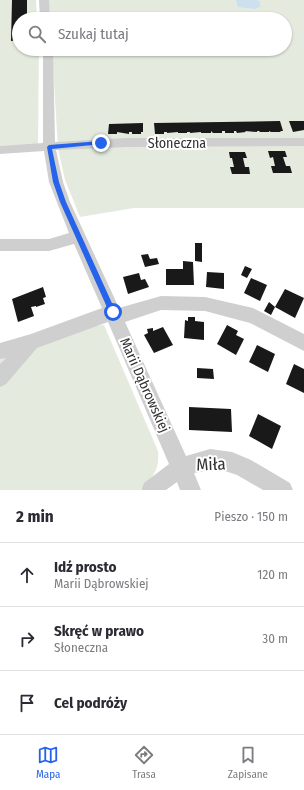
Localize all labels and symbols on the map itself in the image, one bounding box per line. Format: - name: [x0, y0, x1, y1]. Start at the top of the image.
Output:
- route end: [92, 134, 110, 152]
- street label: Słoneczna: [148, 135, 206, 152]
- route start: [104, 303, 122, 321]
- street label: Marii Dąbrowskiej: [116, 335, 173, 435]
- street label: Miła: [196, 453, 226, 476]

